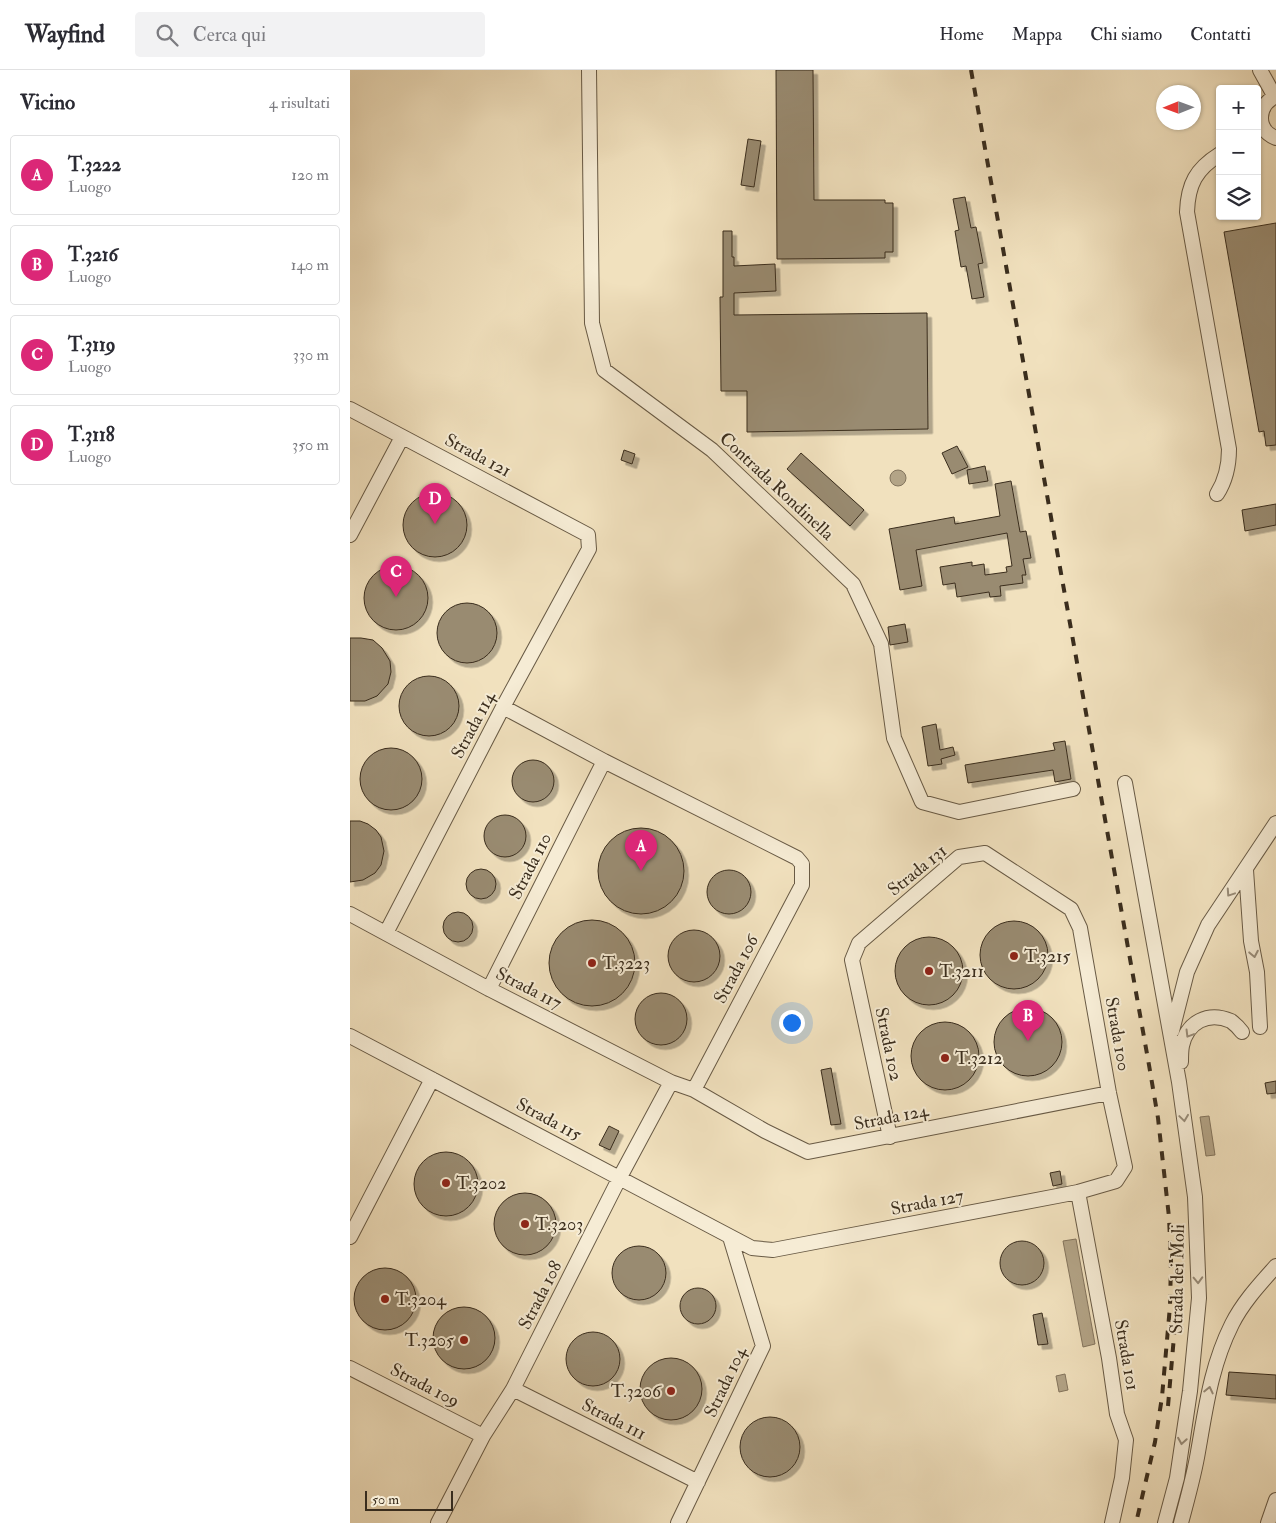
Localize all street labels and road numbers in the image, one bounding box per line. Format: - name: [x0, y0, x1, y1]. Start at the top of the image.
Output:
- street label: Contrada Rondinella: [714, 427, 839, 546]
- street label: Strada 121: [441, 428, 515, 482]
- street label: Strada 114: [446, 687, 501, 763]
- street label: Strada 110: [504, 829, 557, 904]
- street label: Strada 131: [883, 839, 952, 901]
- street label: Strada 106: [709, 930, 765, 1008]
- street label: Strada 117: [492, 962, 566, 1015]
- street label: Strada 100: [1100, 995, 1135, 1073]
- street label: Strada 102: [869, 1005, 908, 1083]
- street label: Strada 115: [512, 1093, 585, 1146]
- street label: Strada 124: [852, 1099, 931, 1136]
- street label: Strada 127: [889, 1184, 965, 1221]
- street label: Strada dei Moli: [1165, 1224, 1190, 1334]
- street label: Strada 108: [513, 1257, 567, 1333]
- street label: Strada 101: [1109, 1318, 1144, 1392]
- street label: Strada 104: [699, 1342, 752, 1421]
- street label: Strada 109: [386, 1358, 463, 1413]
- street label: Strada 111: [578, 1393, 650, 1445]

